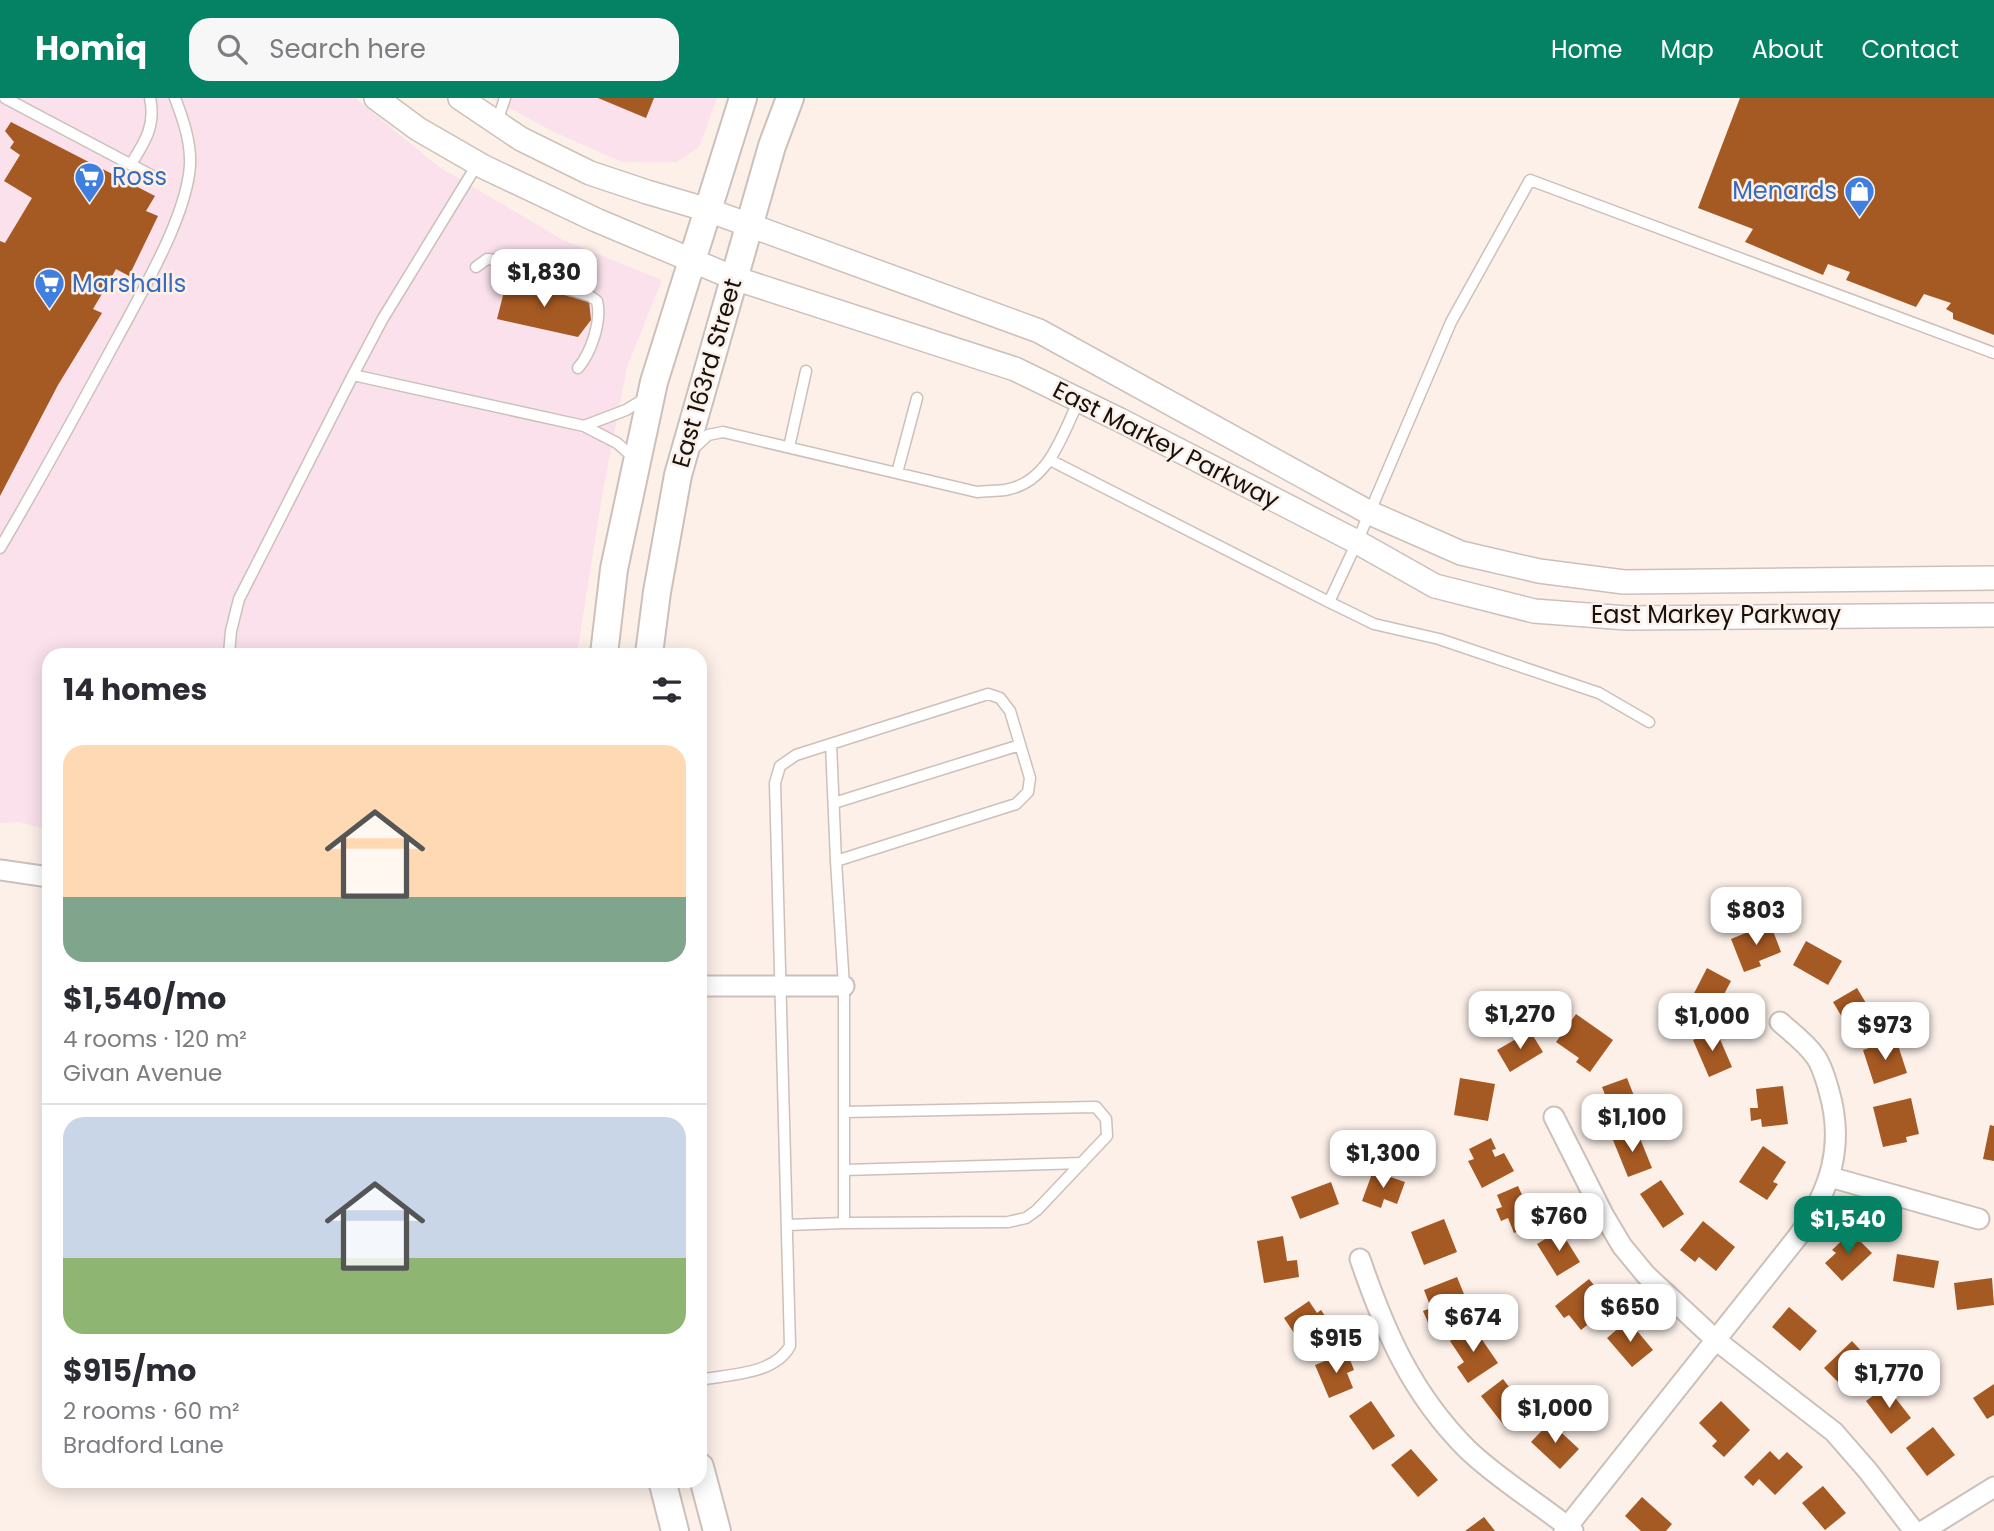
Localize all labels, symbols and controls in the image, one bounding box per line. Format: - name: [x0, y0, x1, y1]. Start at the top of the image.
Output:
- search box: [189, 18, 679, 81]
- text: Homiq: [35, 25, 147, 72]
- icon: search: [213, 30, 251, 68]
- text: Search here: [269, 31, 426, 67]
- text: Home: [1551, 33, 1623, 66]
- text: Map: [1661, 33, 1714, 66]
- text: About: [1752, 33, 1823, 66]
- text: Contact: [1861, 33, 1959, 66]
- supermarket icon: Ross: [72, 160, 106, 204]
- place label: Ross: [112, 160, 167, 193]
- place label: Menards: [1732, 174, 1837, 207]
- shop icon: Menards: [1843, 174, 1877, 218]
- pin: $1,830: [487, 250, 601, 309]
- text: $1,830: [507, 256, 581, 288]
- supermarket icon: Marshalls: [32, 267, 66, 311]
- place label: Marshalls: [72, 267, 186, 300]
- street label: East 163rd Street: [664, 275, 749, 471]
- street label: East Markey Parkway: [1047, 373, 1286, 516]
- street label: East Markey Parkway: [1591, 598, 1842, 631]
- text: 14 homes: [63, 668, 207, 711]
- icon: filters: [648, 671, 686, 709]
- icon: home: [312, 791, 438, 917]
- pin: $803: [1715, 888, 1797, 947]
- text: $803: [1727, 894, 1785, 926]
- text: $1,540/mo: [63, 977, 226, 1020]
- pin: $1,270: [1463, 992, 1577, 1051]
- pin: $1,000: [1655, 993, 1769, 1053]
- text: $1,270: [1485, 998, 1555, 1030]
- text: $1,000: [1674, 1000, 1750, 1032]
- pin: $973: [1844, 1002, 1926, 1062]
- text: $973: [1857, 1009, 1913, 1041]
- text: 4 rooms · 120 m²: [63, 1023, 247, 1055]
- text: Givan Avenue: [63, 1057, 222, 1089]
- pin: $1,100: [1575, 1094, 1689, 1154]
- text: $1,100: [1597, 1101, 1667, 1133]
- pin: $1,300: [1326, 1130, 1440, 1190]
- text: $1,300: [1346, 1137, 1420, 1169]
- icon: home: [312, 1163, 438, 1289]
- pin: $760: [1518, 1194, 1600, 1253]
- pin: $1,540: [1791, 1196, 1905, 1256]
- text: $760: [1530, 1200, 1588, 1232]
- text: $1,540: [1810, 1203, 1886, 1235]
- pin: $650: [1589, 1284, 1671, 1344]
- text: $650: [1600, 1291, 1660, 1323]
- pin: $674: [1432, 1294, 1514, 1354]
- text: $674: [1444, 1301, 1502, 1333]
- pin: $915: [1295, 1316, 1377, 1375]
- text: $915: [1310, 1322, 1362, 1354]
- text: $915/mo: [63, 1349, 196, 1392]
- pin: $1,770: [1832, 1350, 1946, 1410]
- text: $1,770: [1854, 1357, 1924, 1389]
- pin: $1,000: [1498, 1386, 1612, 1445]
- text: $1,000: [1517, 1392, 1593, 1424]
- text: 2 rooms · 60 m²: [63, 1395, 240, 1427]
- text: Bradford Lane: [63, 1429, 224, 1461]

